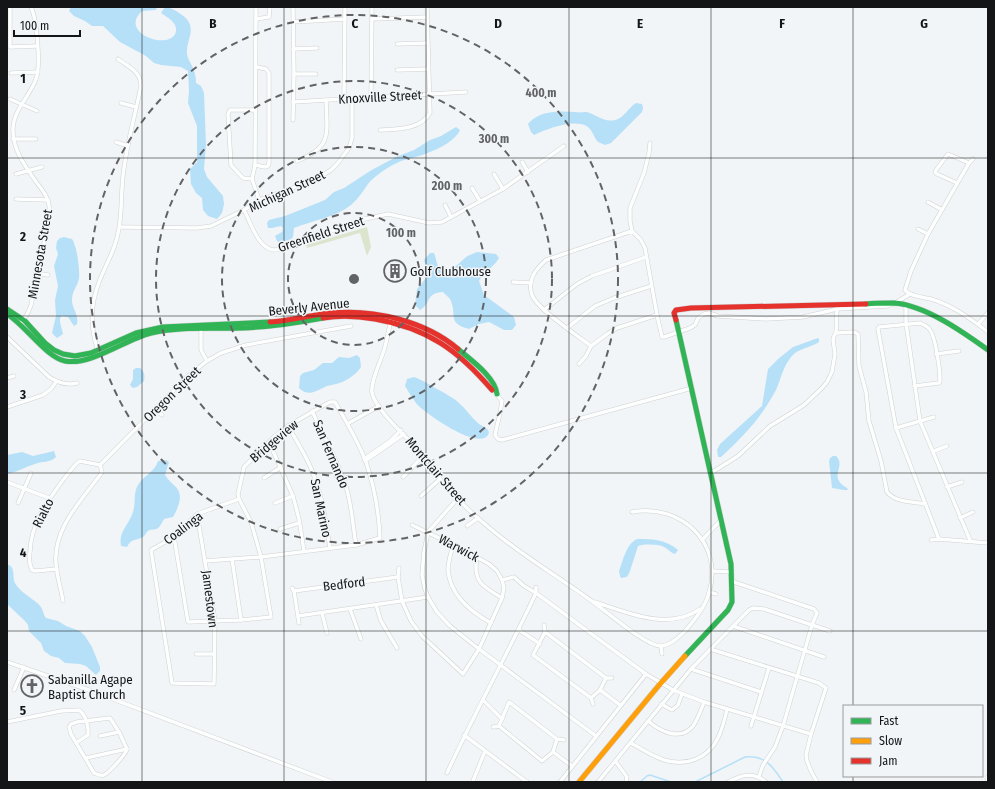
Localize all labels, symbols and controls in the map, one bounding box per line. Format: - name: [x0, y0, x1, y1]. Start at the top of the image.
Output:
- scale bar: [14, 12, 80, 38]
- text: B: [209, 16, 217, 31]
- text: C: [352, 16, 359, 31]
- text: D: [494, 16, 502, 31]
- text: E: [637, 16, 643, 31]
- text: F: [779, 16, 785, 31]
- text: G: [920, 16, 928, 31]
- text: 100 m: [20, 19, 49, 33]
- text: 1: [20, 71, 26, 86]
- text: 400 m: [526, 86, 556, 100]
- street label: Knoxville Street: [338, 87, 423, 107]
- text: 300 m: [478, 132, 509, 146]
- street label: Michigan Street: [247, 166, 328, 215]
- text: 200 m: [431, 179, 462, 193]
- street label: Minnesota Street: [25, 207, 55, 300]
- street label: Greenfield Street: [276, 213, 367, 255]
- text: 100 m: [386, 226, 416, 240]
- text: 2: [19, 229, 26, 244]
- building icon: Golf Clubhouse: [382, 258, 408, 284]
- place label: Golf Clubhouse: [410, 264, 491, 279]
- centre of rings: [347, 272, 361, 286]
- street label: Beverly Avenue: [268, 295, 350, 319]
- street label: Oregon Street: [140, 363, 204, 425]
- text: 3: [19, 387, 26, 402]
- street label: Bridgeview: [247, 416, 301, 465]
- street label: San Fernando: [310, 418, 352, 491]
- street label: Montclair Street: [402, 434, 470, 509]
- street label: San Marino: [307, 477, 335, 539]
- street label: Rialto: [29, 496, 57, 530]
- street label: Coalinga: [160, 508, 206, 548]
- street label: Warwick: [436, 531, 483, 565]
- text: 4: [20, 545, 27, 560]
- street label: Jamestown: [199, 569, 221, 629]
- street label: Bedford: [322, 574, 366, 594]
- place label: Sabanilla Agape Baptist Church: [48, 672, 133, 702]
- church icon: Sabanilla Agape Baptist Church: [19, 673, 45, 699]
- text: 5: [20, 703, 26, 718]
- legend: [843, 705, 983, 777]
- text: Fast: [879, 714, 898, 728]
- text: Slow: [879, 734, 902, 748]
- text: Jam: [879, 754, 897, 768]

